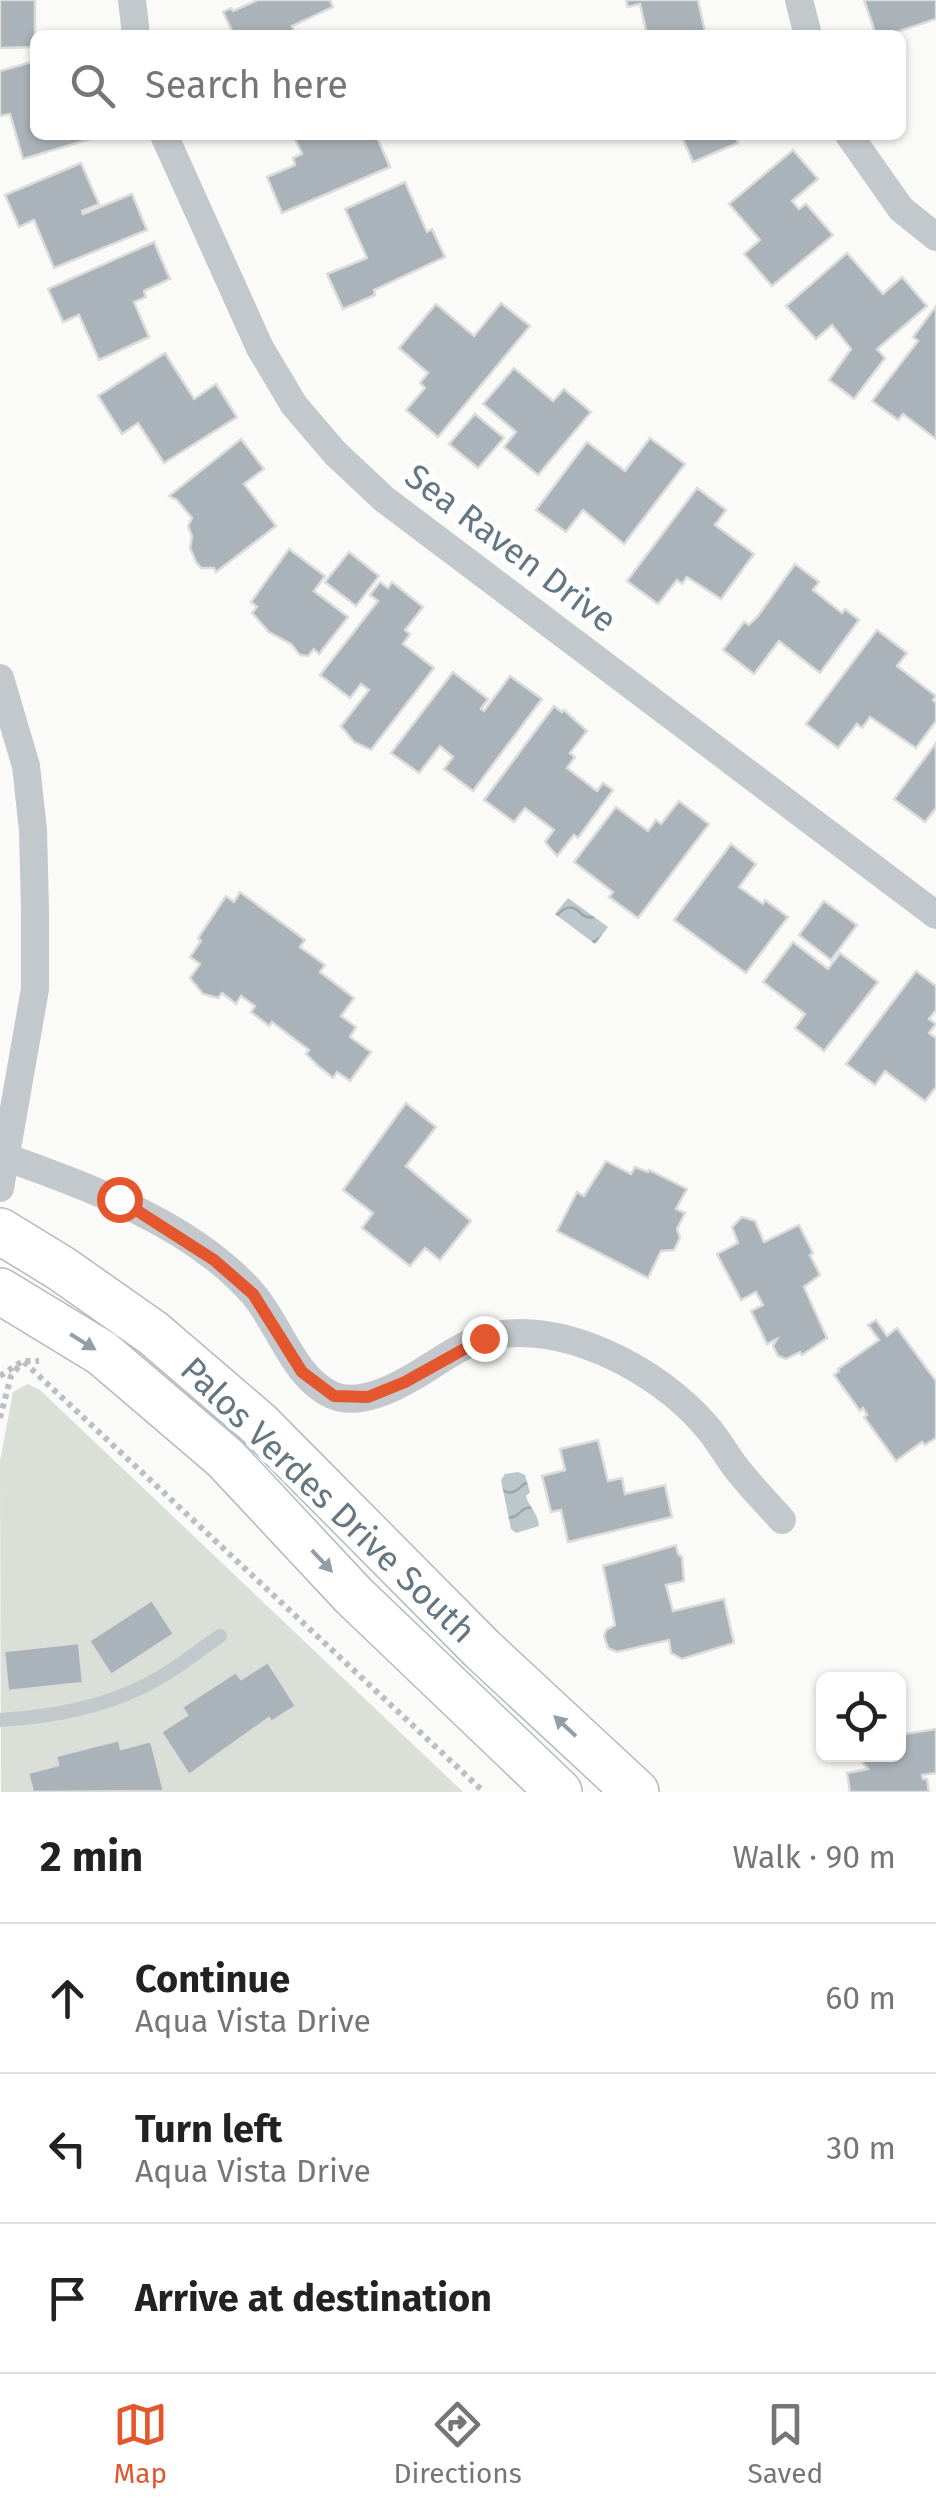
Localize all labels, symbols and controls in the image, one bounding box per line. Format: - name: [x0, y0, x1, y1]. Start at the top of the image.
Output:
- search box: [30, 30, 906, 140]
- icon: search: [65, 58, 120, 113]
- text: Search here: [145, 62, 348, 108]
- street label: Sea Raven Drive: [397, 455, 625, 641]
- route start: [97, 1177, 143, 1223]
- route end: [462, 1316, 508, 1362]
- one-way arrow: [69, 1333, 97, 1350]
- street label: Palos Verdes Drive South: [172, 1348, 484, 1652]
- one-way arrow: [310, 1549, 333, 1573]
- map controls: [816, 1672, 906, 1762]
- button: locate: [816, 1672, 906, 1762]
- one-way arrow: [553, 1715, 577, 1738]
- text: 2 min: [40, 1832, 143, 1882]
- text: Walk · 90 m: [732, 1838, 896, 1876]
- text: Continue: [135, 1956, 290, 2002]
- icon: ahead: [40, 1971, 95, 2026]
- text: 60 m: [825, 1979, 896, 2017]
- text: Aqua Vista Drive: [135, 2002, 371, 2040]
- text: Turn left: [135, 2106, 282, 2152]
- icon: left: [40, 2121, 95, 2176]
- text: 30 m: [826, 2129, 896, 2167]
- text: Aqua Vista Drive: [135, 2152, 371, 2190]
- icon: arrive: [40, 2271, 95, 2326]
- text: Arrive at destination: [135, 2275, 492, 2321]
- tab: Map: [113, 2397, 168, 2490]
- tab: Directions: [393, 2397, 522, 2490]
- tab: Saved: [747, 2397, 823, 2490]

